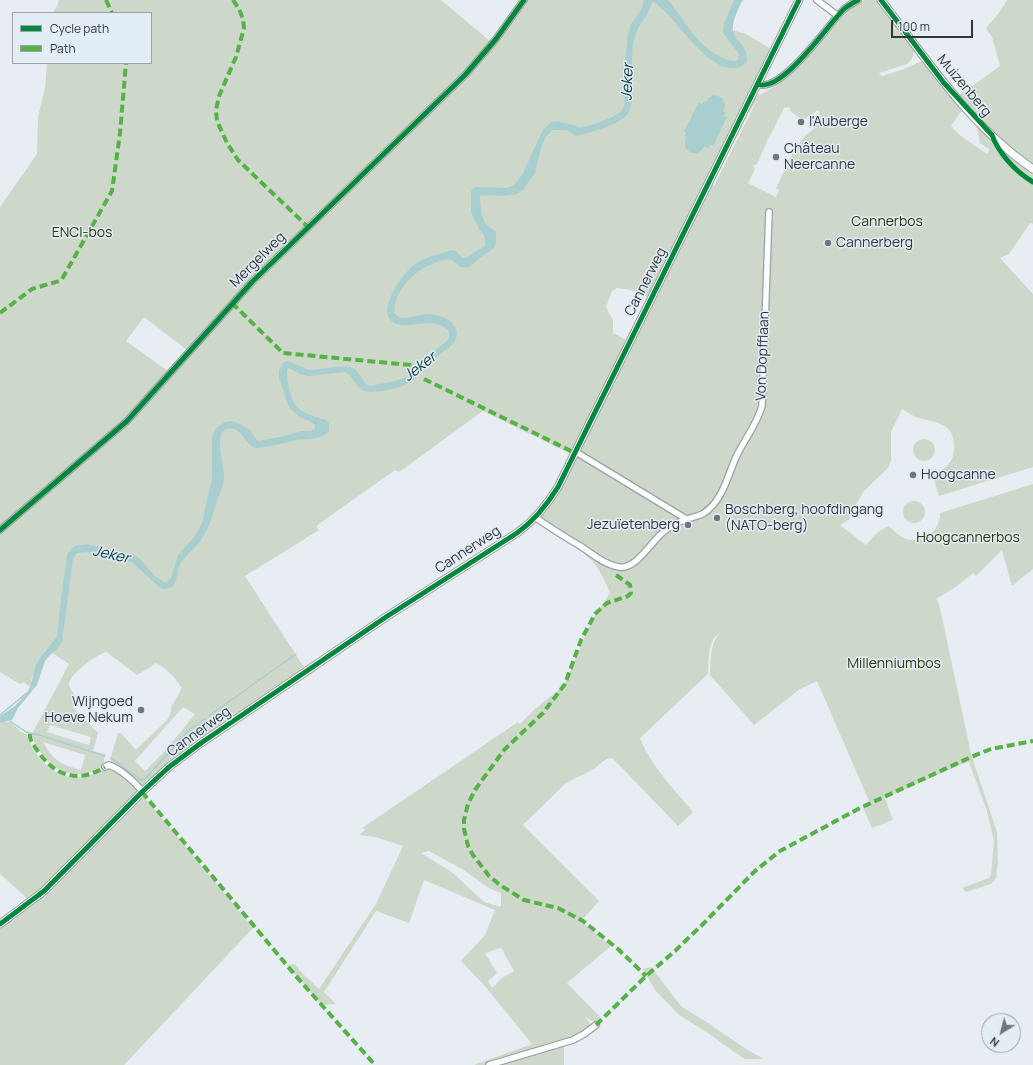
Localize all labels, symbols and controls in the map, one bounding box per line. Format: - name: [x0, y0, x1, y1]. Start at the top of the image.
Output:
- legend: [12, 12, 152, 64]
- scale bar: [893, 12, 975, 38]
- text: 100 m: [898, 18, 930, 35]
- text: Cycle path: [50, 20, 109, 37]
- text: Path: [50, 40, 76, 57]
- street label: Muizenberg: [933, 51, 995, 121]
- water label: Jeker: [618, 63, 638, 101]
- place label: l'Auberge: [809, 114, 868, 130]
- marker: l'Auberge: [796, 117, 806, 127]
- place label: Château Neercanne: [784, 141, 855, 174]
- marker: Château Neercanne: [771, 152, 781, 162]
- park label: Cannerbos: [851, 214, 923, 230]
- park label: ENCI-bos: [52, 225, 112, 241]
- street label: Mergelweg: [227, 229, 289, 291]
- place label: Cannerberg: [836, 235, 913, 251]
- marker: Cannerberg: [823, 238, 833, 248]
- street label: Cannerweg: [622, 245, 670, 319]
- street label: Von Dopfflaan: [753, 311, 773, 401]
- water label: Jeker: [400, 348, 440, 386]
- place label: Hoogcanne: [921, 467, 996, 483]
- marker: Hoogcanne: [908, 470, 918, 480]
- place label: Boschberg, hoofdingang (NATO-berg): [725, 502, 883, 534]
- marker: Boschberg, hoofdingang (NATO-berg): [712, 513, 722, 523]
- place label: Jezuïetenberg: [587, 517, 680, 533]
- marker: Jezuïetenberg: [683, 520, 693, 530]
- street label: Cannerweg: [432, 523, 504, 577]
- park label: Hoogcannerbos: [916, 530, 1020, 546]
- water label: Jeker: [91, 542, 131, 568]
- park label: Millenniumbos: [847, 656, 941, 672]
- place label: Wijngoed Hoeve Nekum: [45, 694, 133, 726]
- street label: Cannerweg: [164, 703, 234, 761]
- marker: Wijngoed Hoeve Nekum: [136, 705, 146, 715]
- north arrow: [981, 1013, 1021, 1053]
- text: N: [987, 1034, 1002, 1051]

